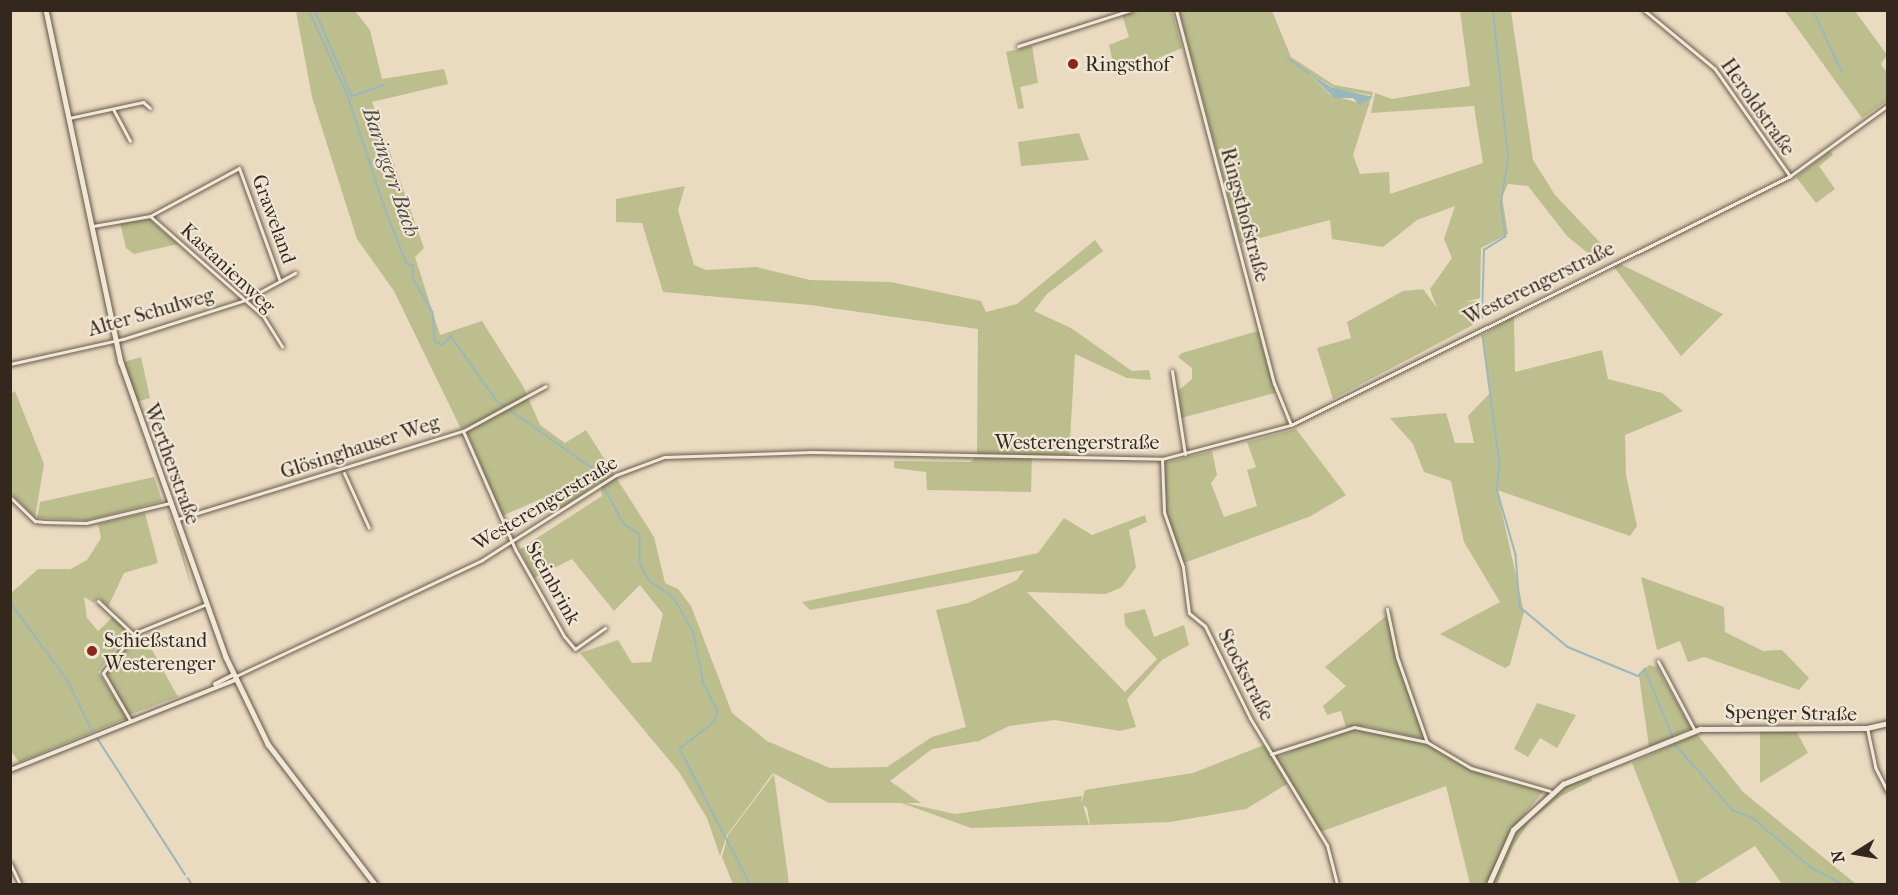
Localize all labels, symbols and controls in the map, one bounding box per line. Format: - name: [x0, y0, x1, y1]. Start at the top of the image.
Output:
- place label: Ringsthof: [1085, 52, 1170, 76]
- street label: Heroldstraße: [1716, 54, 1800, 160]
- marker: Ringsthof: [1066, 57, 1080, 71]
- water label: Baringerr Bach: [357, 104, 425, 240]
- street label: Ringsthofstraße: [1216, 145, 1274, 285]
- street label: Graweland: [247, 171, 301, 267]
- street label: Kastanienweg: [175, 218, 281, 318]
- street label: Westerengerstraße: [1460, 236, 1618, 330]
- street label: Alter Schulweg: [85, 283, 217, 341]
- street label: Wertherstraße: [139, 400, 205, 528]
- street label: Glösinghauser Weg: [277, 410, 443, 484]
- street label: Westerengerstraße: [995, 430, 1159, 454]
- street label: Westerengerstraße: [468, 450, 622, 556]
- street label: Steinbrink: [520, 537, 586, 629]
- street label: Stockstraße: [1213, 625, 1279, 725]
- place label: Schießstand Westerenger: [104, 628, 216, 675]
- marker: Schießstand Westerenger: [85, 644, 99, 658]
- street label: Spenger Straße: [1725, 700, 1857, 726]
- north arrow: [1826, 823, 1886, 883]
- text: N: [1827, 849, 1848, 864]

